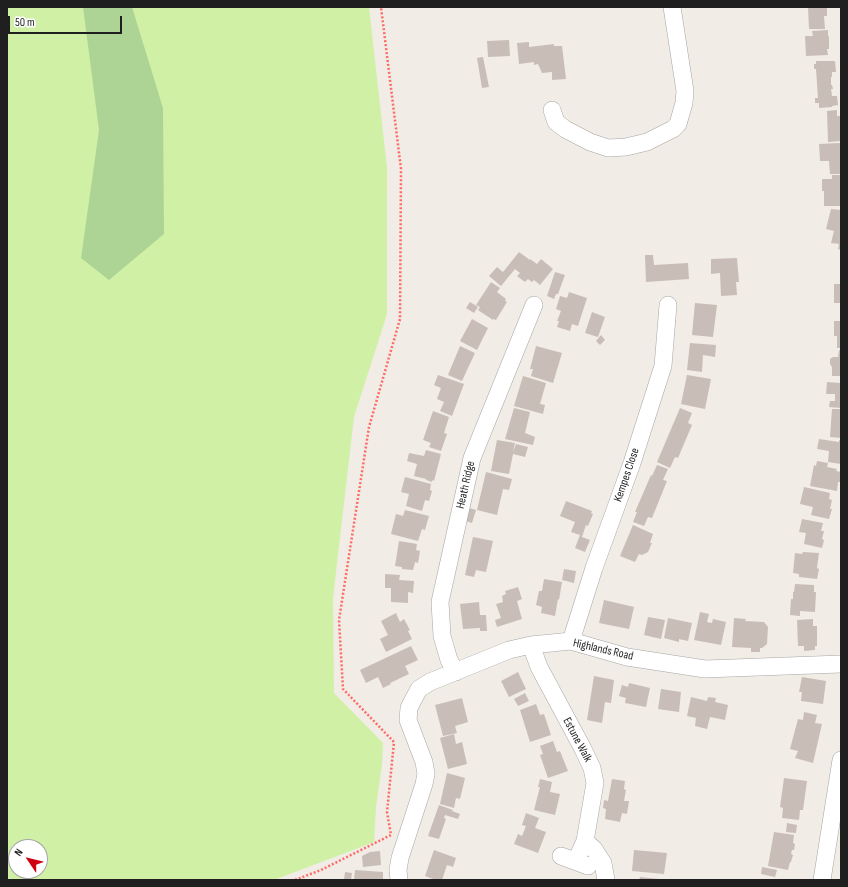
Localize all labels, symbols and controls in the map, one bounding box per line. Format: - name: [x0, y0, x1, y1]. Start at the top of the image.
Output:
- scale bar: [10, 8, 124, 34]
- text: 50 m: [15, 15, 35, 30]
- street label: Kempes Close: [611, 446, 643, 504]
- street label: Heath Ridge: [454, 460, 478, 510]
- street label: Highlands Road: [571, 636, 635, 664]
- street label: Estune Walk: [559, 715, 595, 765]
- north arrow: [8, 839, 48, 879]
- text: N: [12, 846, 26, 859]

